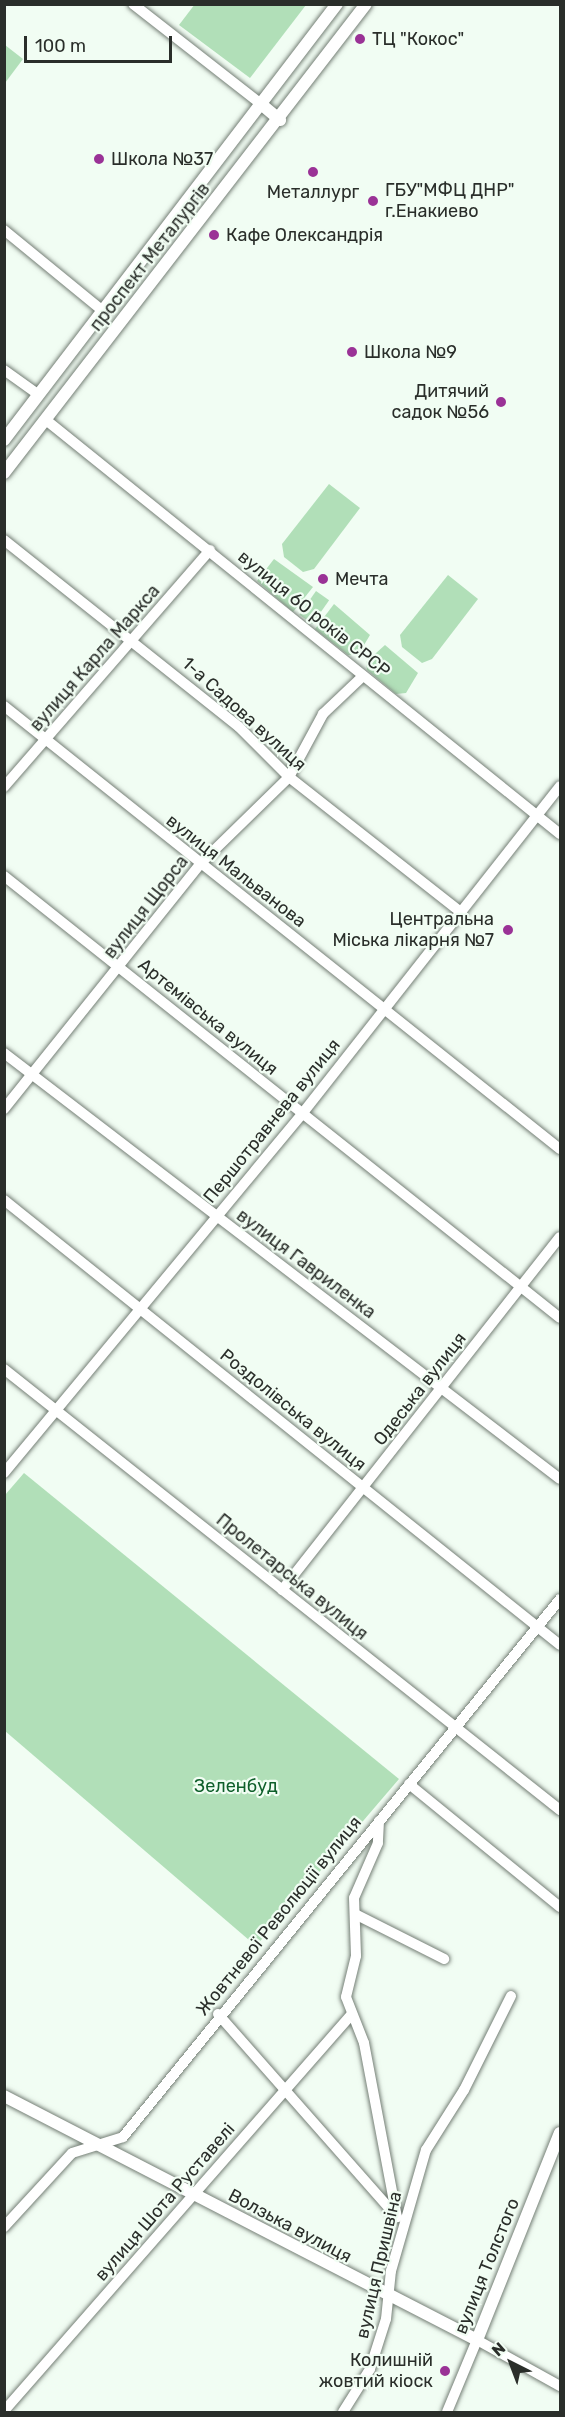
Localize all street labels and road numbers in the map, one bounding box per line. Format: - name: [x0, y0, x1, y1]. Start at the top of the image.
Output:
- street label: проспект Металургів: [85, 178, 215, 336]
- street label: вулиця 60 років СРСР: [234, 546, 394, 682]
- street label: вулиця Карла Маркса: [26, 580, 164, 736]
- street label: 1-а Садова вулиця: [177, 652, 311, 776]
- street label: вулиця Мальванова: [162, 810, 310, 932]
- street label: вулиця Щорса: [99, 851, 193, 963]
- street label: Артемівська вулиця: [134, 954, 282, 1080]
- street label: Першотравнева вулиця: [199, 1034, 345, 1208]
- street label: вулиця Гавриленка: [232, 1205, 380, 1323]
- street label: Одеська вулиця: [369, 1328, 471, 1450]
- street label: Роздолівська вулиця: [216, 1344, 370, 1476]
- street label: Пролетарська вулиця: [212, 1509, 372, 1645]
- street label: Жовтневої Революції вулиця: [192, 1812, 366, 2020]
- street label: вулиця Шота Руставелі: [90, 2119, 240, 2285]
- street label: Волзька вулиця: [225, 2184, 355, 2268]
- street label: вулиця Пришвіна: [352, 2189, 406, 2341]
- street label: вулиця Толстого: [450, 2195, 524, 2337]

